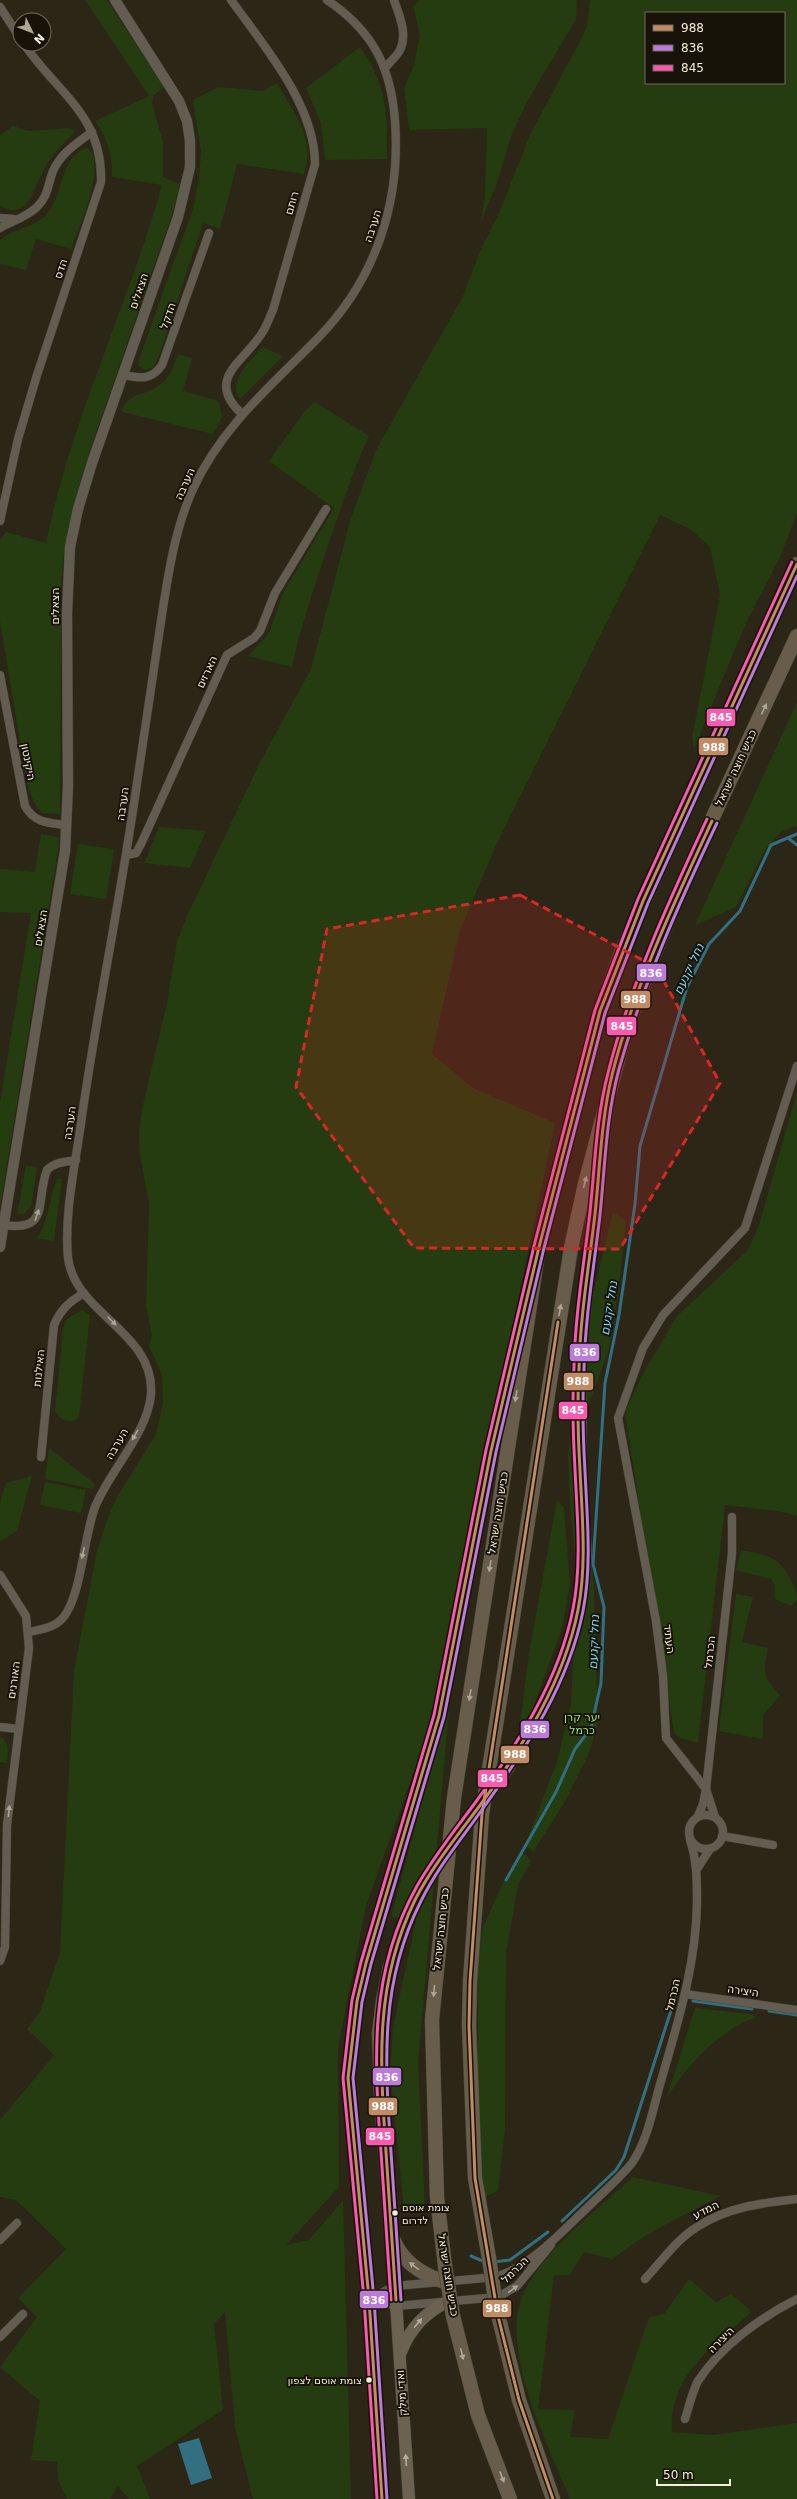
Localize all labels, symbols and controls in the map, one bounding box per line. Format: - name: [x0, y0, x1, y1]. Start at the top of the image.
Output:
- north arrow: [12, 12, 52, 52]
- legend: [645, 12, 785, 84]
- text: 988: [681, 21, 704, 35]
- text: N: [31, 31, 47, 46]
- text: 836: [681, 41, 704, 55]
- text: 845: [681, 61, 704, 75]
- street label: רותם: [282, 190, 302, 216]
- street label: הערבה: [362, 208, 384, 244]
- street label: הדס: [52, 257, 70, 281]
- street label: הצאלים: [127, 271, 151, 311]
- street label: הדקל: [157, 301, 179, 331]
- street label: הערבה: [172, 466, 198, 502]
- street label: הצאלים: [49, 587, 62, 625]
- street label: הארזים: [194, 654, 220, 690]
- one-way arrow: [761, 703, 767, 714]
- line badge: 845: [706, 708, 736, 727]
- text: 845: [710, 711, 732, 724]
- street label: כביש חוצה ישראל: [712, 727, 760, 809]
- line badge: 988: [698, 737, 729, 756]
- text: 988: [703, 741, 725, 754]
- street label: היקינטון: [18, 742, 38, 782]
- street label: הערבה: [114, 786, 132, 822]
- street label: הצאלים: [32, 909, 50, 947]
- water label: נחל יקנעם: [671, 941, 707, 997]
- line badge: 836: [636, 963, 667, 982]
- text: 836: [640, 967, 663, 980]
- line badge: 988: [620, 990, 651, 1009]
- text: 988: [624, 993, 646, 1006]
- line badge: 845: [606, 1016, 637, 1036]
- text: 845: [611, 1020, 633, 1033]
- street label: הערבה: [61, 1105, 79, 1141]
- one-way arrow: [583, 1176, 589, 1189]
- one-way arrow: [34, 1209, 40, 1221]
- water label: נחל יקנעם: [598, 1280, 620, 1336]
- one-way arrow: [557, 1304, 563, 1316]
- one-way arrow: [107, 1316, 117, 1325]
- line badge: 836: [569, 1343, 600, 1362]
- text: 836: [574, 1346, 597, 1359]
- street label: האילנות: [31, 1348, 47, 1388]
- line badge: 988: [563, 1372, 594, 1391]
- text: 988: [567, 1375, 589, 1388]
- one-way arrow: [513, 1390, 519, 1403]
- line badge: 845: [558, 1401, 588, 1420]
- text: 845: [562, 1404, 584, 1417]
- street label: הערבה: [103, 1426, 131, 1462]
- one-way arrow: [132, 1429, 139, 1441]
- street label: כביש חוצה ישראל: [485, 1471, 511, 1555]
- one-way arrow: [80, 1546, 86, 1559]
- one-way arrow: [487, 1560, 493, 1573]
- water label: נחל יקנעם: [586, 1614, 602, 1670]
- street label: העתיד: [661, 1623, 677, 1655]
- street label: הכרמל: [702, 1635, 718, 1669]
- street label: האורנים: [5, 1660, 23, 1700]
- one-way arrow: [467, 1689, 473, 1701]
- park label: יער קרן כרמל: [564, 1711, 600, 1737]
- line badge: 836: [520, 1720, 550, 1739]
- text: 836: [524, 1723, 547, 1736]
- line badge: 988: [500, 1745, 530, 1764]
- text: 988: [504, 1748, 526, 1761]
- line badge: 845: [477, 1769, 508, 1788]
- text: 845: [481, 1772, 503, 1785]
- one-way arrow: [6, 1805, 12, 1817]
- street label: כביש חוצה ישראל: [430, 1887, 452, 1971]
- street label: הכרמל: [663, 1977, 683, 2013]
- street label: היצירה: [726, 1982, 760, 2000]
- one-way arrow: [431, 1985, 438, 1997]
- line badge: 836: [372, 2067, 402, 2086]
- text: 836: [376, 2071, 399, 2084]
- line badge: 988: [368, 2097, 398, 2116]
- text: 988: [372, 2100, 394, 2113]
- line badge: 845: [365, 2127, 395, 2146]
- text: 845: [369, 2130, 391, 2143]
- street label: המדע: [691, 2198, 721, 2222]
- place label: צומת אוסם לדרום: [402, 2202, 450, 2226]
- marker: צומת אוסם לדרום: [390, 2208, 400, 2218]
- street label: כביש חוצה ישראל: [435, 2233, 461, 2317]
- street label: הכרמל: [499, 2254, 531, 2286]
- one-way arrow: [408, 2261, 419, 2270]
- one-way arrow: [508, 2285, 518, 2293]
- line badge: 836: [359, 2290, 389, 2309]
- text: 836: [363, 2294, 386, 2307]
- line badge: 988: [482, 2299, 512, 2318]
- text: 988: [486, 2302, 508, 2315]
- one-way arrow: [414, 2318, 423, 2328]
- street label: היצירה: [705, 2324, 737, 2356]
- one-way arrow: [459, 2348, 465, 2360]
- street label: ואדי מילק: [394, 2369, 410, 2417]
- place label: צומת אוסם לצפון: [288, 2375, 362, 2386]
- marker: צומת אוסם לצפון: [364, 2375, 374, 2385]
- one-way arrow: [403, 2454, 410, 2466]
- scale bar: [657, 2461, 730, 2487]
- text: 50 m: [663, 2468, 694, 2482]
- one-way arrow: [499, 2472, 505, 2484]

